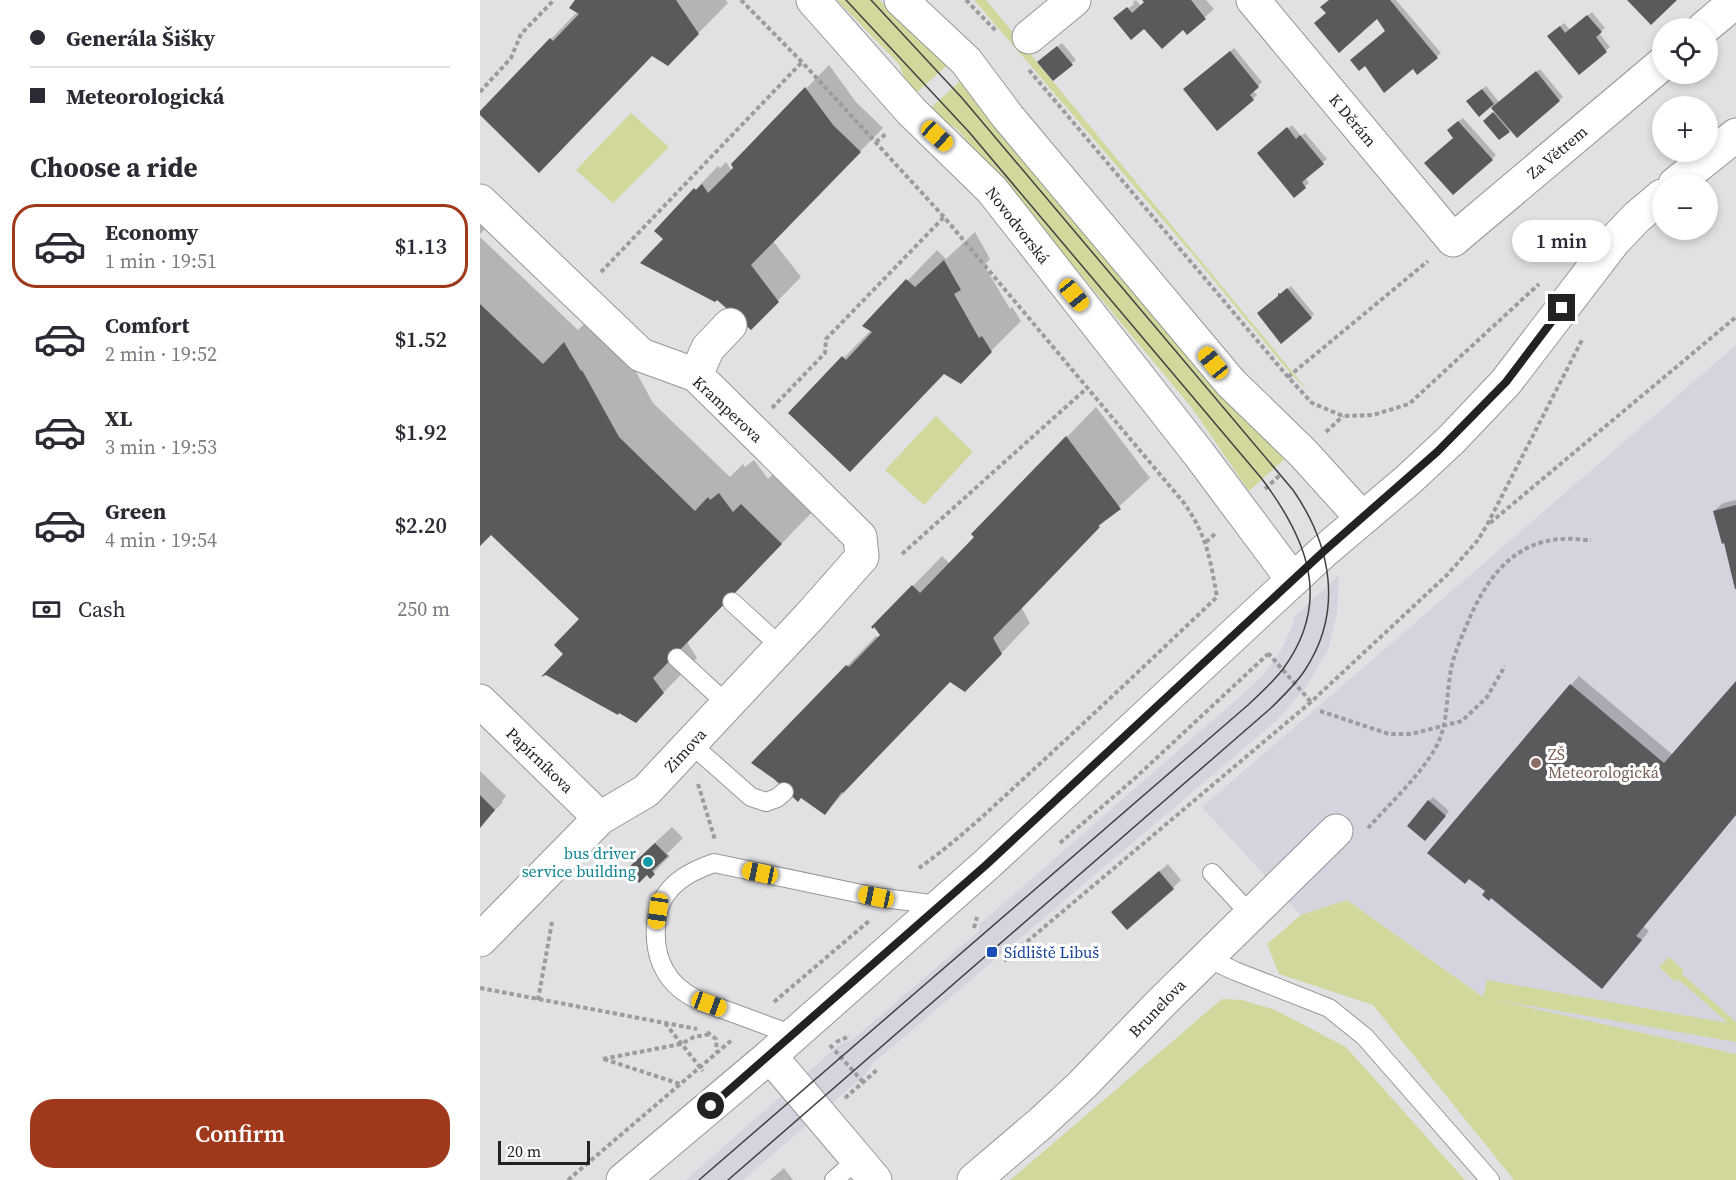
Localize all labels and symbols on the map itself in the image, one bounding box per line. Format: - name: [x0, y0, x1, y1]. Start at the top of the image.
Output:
- street label: K Děrám: [1324, 89, 1382, 151]
- car: [918, 117, 956, 155]
- street label: Za Větrem: [1522, 120, 1592, 184]
- street label: Novodvorská: [981, 182, 1056, 269]
- callout: 1 min: [1512, 221, 1612, 263]
- car: [1056, 275, 1092, 315]
- route end: [1548, 294, 1575, 321]
- car: [1195, 343, 1231, 383]
- street label: Kramperova: [688, 371, 768, 448]
- street label: Papírníkova: [502, 722, 579, 798]
- street label: Zimova: [659, 723, 712, 777]
- place label: ZŠ Meteorologická: [1548, 743, 1660, 783]
- marker: ZŠ Meteorologická: [1529, 756, 1543, 770]
- place label: bus driver service building: [522, 842, 636, 882]
- marker: bus driver service building: [641, 855, 655, 869]
- car: [741, 860, 779, 886]
- car: [857, 884, 895, 910]
- car: [647, 892, 669, 930]
- place label: Sídliště Libuš: [1004, 941, 1099, 963]
- marker: Sídliště Libuš: [985, 945, 999, 959]
- street label: Brunelova: [1124, 973, 1191, 1042]
- car: [689, 989, 729, 1019]
- route start: [697, 1092, 724, 1119]
- scale bar: [498, 1138, 590, 1166]

